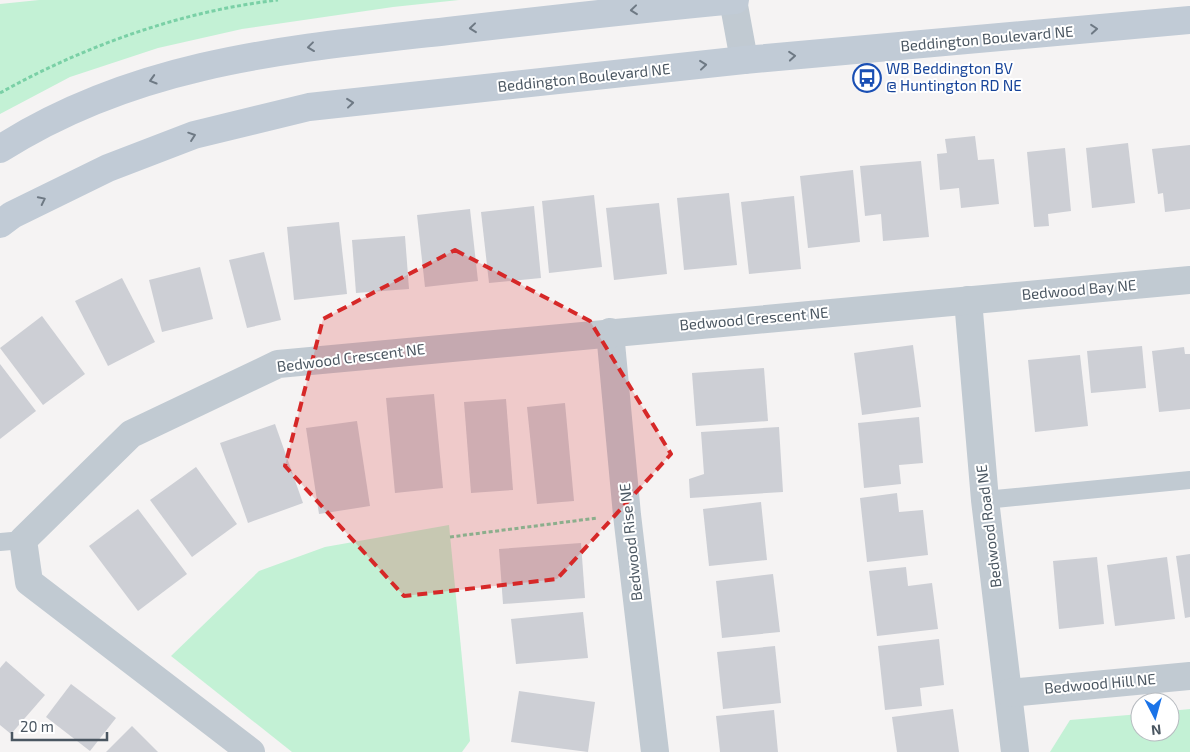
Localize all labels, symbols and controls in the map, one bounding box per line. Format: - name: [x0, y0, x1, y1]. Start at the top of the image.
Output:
- one-way arrow: [630, 4, 638, 15]
- street label: Beddington Boulevard NE: [900, 21, 1074, 55]
- one-way arrow: [468, 22, 476, 33]
- one-way arrow: [1090, 24, 1098, 35]
- one-way arrow: [307, 41, 315, 52]
- one-way arrow: [789, 51, 797, 62]
- street label: Beddington Boulevard NE: [497, 59, 671, 95]
- place label: WB Beddington BV @ Huntington RD NE: [886, 59, 1022, 94]
- one-way arrow: [700, 60, 708, 71]
- bus stop icon: WB Beddington BV @ Huntington RD NE: [852, 63, 882, 93]
- one-way arrow: [148, 74, 157, 85]
- one-way arrow: [347, 98, 355, 109]
- one-way arrow: [187, 132, 195, 142]
- one-way arrow: [37, 196, 46, 206]
- street label: Bedwood Bay NE: [1021, 275, 1137, 303]
- street label: Bedwood Crescent NE: [679, 303, 829, 333]
- street label: Bedwood Crescent NE: [276, 339, 426, 375]
- street label: Bedwood Road NE: [972, 463, 1005, 589]
- street label: Bedwood Rise NE: [615, 482, 645, 602]
- street label: Bedwood Hill NE: [1043, 669, 1156, 697]
- north arrow: [1130, 692, 1180, 742]
- scale bar: [12, 710, 108, 742]
- text: 20 m: [20, 717, 54, 735]
- text: N: [1150, 721, 1162, 739]

